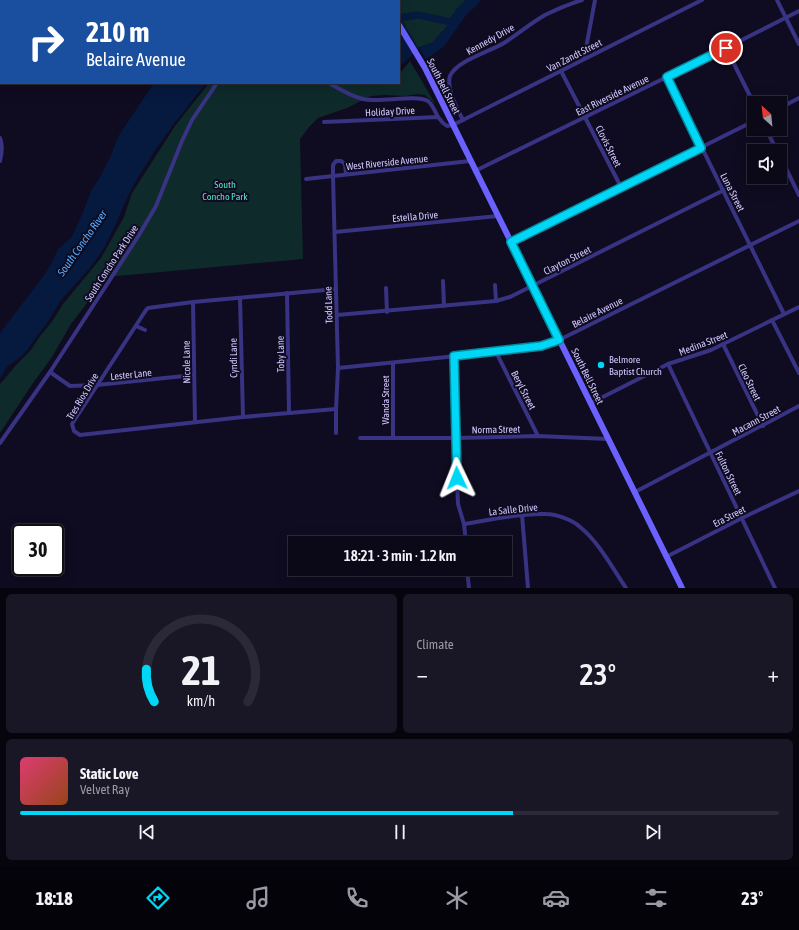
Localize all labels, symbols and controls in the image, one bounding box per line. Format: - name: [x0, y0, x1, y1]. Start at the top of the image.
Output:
- icon: right: [20, 16, 72, 68]
- text: 210 m: [86, 16, 149, 48]
- street label: Kennedy Drive: [464, 22, 517, 57]
- pin: [709, 31, 743, 65]
- street label: Van Zandt Street: [545, 37, 604, 74]
- icon: arrive: [715, 37, 737, 59]
- text: Belaire Avenue: [86, 49, 186, 70]
- street label: South Bell Street: [425, 57, 462, 116]
- street label: East Riverside Avenue: [574, 73, 651, 118]
- north arrow: [747, 96, 787, 136]
- map controls: [747, 96, 787, 184]
- street label: Holiday Drive: [365, 105, 416, 118]
- street label: Clovis Street: [593, 124, 624, 169]
- button: sound: [747, 144, 787, 184]
- street label: West Riverside Avenue: [346, 153, 429, 172]
- street label: Luna Street: [718, 171, 747, 213]
- park label: South Concho Park: [202, 179, 248, 202]
- water label: South Concho River: [54, 207, 110, 279]
- street label: Estella Drive: [392, 209, 439, 224]
- street label: South Concho Park Drive: [83, 223, 141, 304]
- street label: Clayton Street: [542, 244, 593, 277]
- street label: Todd Lane: [322, 286, 335, 324]
- street label: Belaire Avenue: [570, 295, 625, 330]
- street label: Medina Street: [677, 329, 729, 358]
- street label: Toby Lane: [275, 335, 286, 372]
- street label: Cyndi Lane: [228, 338, 239, 378]
- street label: Nicole Lane: [181, 340, 192, 384]
- street label: South Bell Street: [569, 347, 606, 406]
- place label: Belmore Baptist Church: [609, 354, 662, 377]
- marker: Belmore Baptist Church: [596, 360, 606, 370]
- street label: Cleo Street: [736, 362, 763, 403]
- street label: Lester Lane: [110, 367, 153, 382]
- street label: Beryl Street: [509, 369, 538, 412]
- street label: Tres Rios Drive: [64, 371, 101, 422]
- street label: Wanda Street: [380, 375, 391, 425]
- street label: Macann Street: [730, 403, 782, 438]
- street label: Norma Street: [472, 424, 521, 435]
- street label: Fulton Street: [713, 450, 744, 497]
- position arrow: [436, 457, 478, 499]
- street label: La Salle Drive: [488, 501, 539, 518]
- street label: Era Street: [711, 504, 747, 529]
- speed limit sign: 30: [12, 524, 64, 576]
- text: 18:21 · 3 min · 1.2 km: [344, 547, 456, 564]
- text: Climate: [417, 637, 454, 652]
- text: 21: [182, 645, 221, 693]
- text: 23°: [580, 657, 616, 691]
- text: −: [417, 661, 428, 687]
- text: +: [768, 661, 779, 687]
- text: km/h: [187, 692, 215, 708]
- text: Static Love: [80, 765, 139, 782]
- text: Velvet Ray: [80, 782, 130, 797]
- icon: previous: [136, 821, 158, 843]
- icon: pause: [389, 821, 411, 843]
- icon: next: [642, 821, 664, 843]
- icon: directions: [144, 884, 172, 912]
- icon: music: [244, 884, 272, 912]
- icon: phone: [343, 884, 371, 912]
- icon: climate: [443, 884, 471, 912]
- icon: car: [542, 884, 570, 912]
- icon: filters: [642, 884, 670, 912]
- text: 18:18: [36, 888, 73, 909]
- text: 23°: [741, 888, 763, 909]

